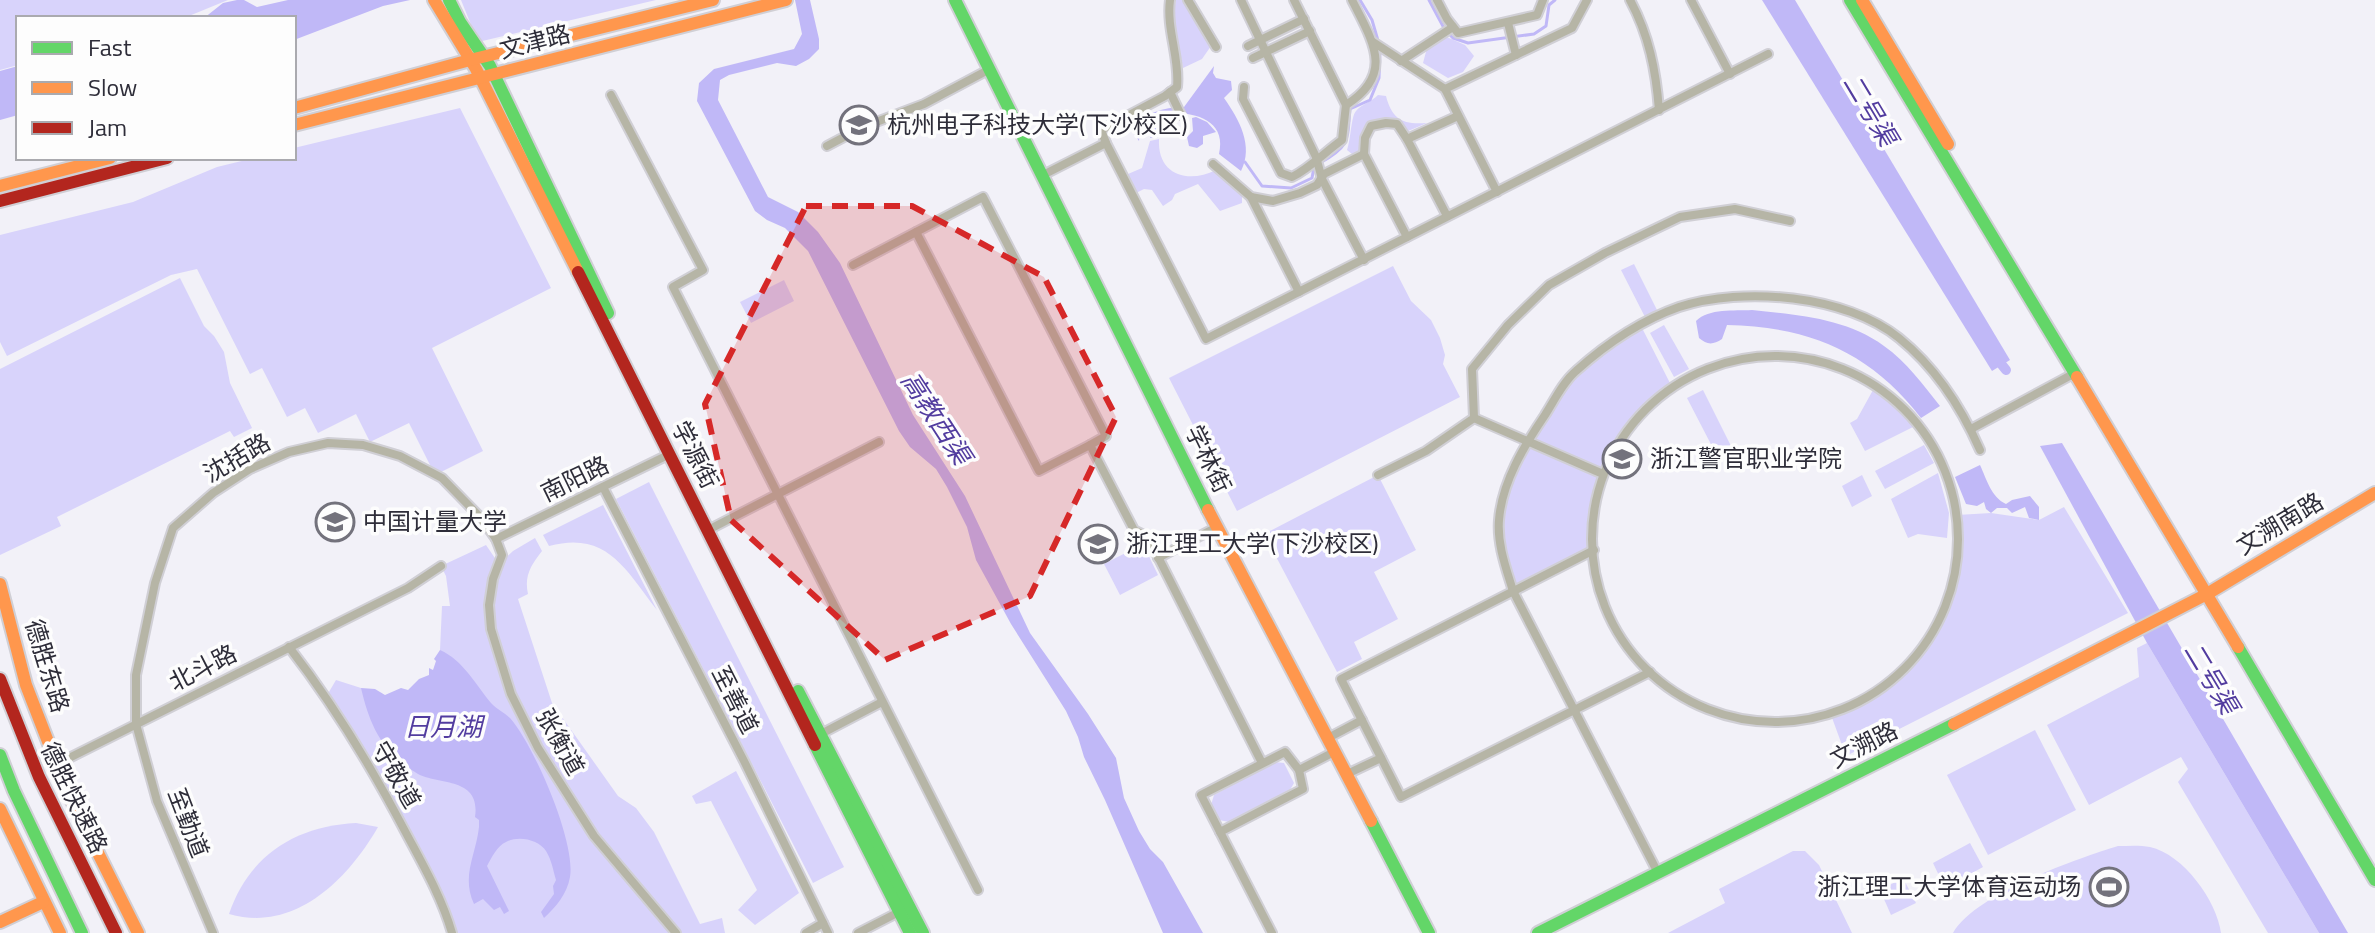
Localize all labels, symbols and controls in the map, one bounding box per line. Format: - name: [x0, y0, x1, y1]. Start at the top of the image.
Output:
- street label: 文津路: [495, 15, 574, 67]
- legend: [16, 16, 296, 160]
- text: Fast: [88, 29, 132, 65]
- water label: 二号渠: [1834, 66, 1909, 157]
- text: Slow: [88, 69, 137, 105]
- school or university icon: 杭州电子科技大学(下沙校区): [838, 104, 880, 146]
- place label: 杭州电子科技大学(下沙校区): [887, 106, 1188, 142]
- text: Jam: [88, 109, 127, 145]
- water label: 高教西渠: [892, 363, 983, 475]
- street label: 学源街: [664, 414, 728, 495]
- street label: 学林街: [1177, 418, 1241, 499]
- street label: 沈括路: [196, 424, 277, 491]
- school or university icon: 浙江警官职业学院: [1601, 438, 1643, 480]
- place label: 浙江警官职业学院: [1650, 440, 1842, 476]
- street label: 南阳路: [534, 446, 615, 510]
- street label: 文溯南路: [2229, 483, 2330, 563]
- school or university icon: 中国计量大学: [314, 501, 356, 543]
- place label: 中国计量大学: [363, 503, 507, 539]
- school or university icon: 浙江理工大学(下沙校区): [1077, 523, 1119, 565]
- place label: 浙江理工大学(下沙校区): [1126, 525, 1379, 561]
- street label: 德胜东路: [17, 615, 79, 717]
- water label: 二号渠: [2175, 634, 2250, 725]
- street label: 北斗路: [162, 635, 243, 699]
- street label: 至善道: [704, 659, 768, 740]
- street label: 张衡道: [528, 701, 594, 782]
- water label: 日月湖: [404, 707, 486, 746]
- street label: 文溯路: [1823, 712, 1904, 776]
- street label: 守敬道: [363, 734, 430, 815]
- street label: 德胜快速路: [32, 736, 117, 859]
- street label: 至勤道: [159, 783, 219, 863]
- sports icon: 浙江理工大学体育运动场: [2088, 866, 2130, 908]
- place label: 浙江理工大学体育运动场: [1817, 868, 2081, 904]

